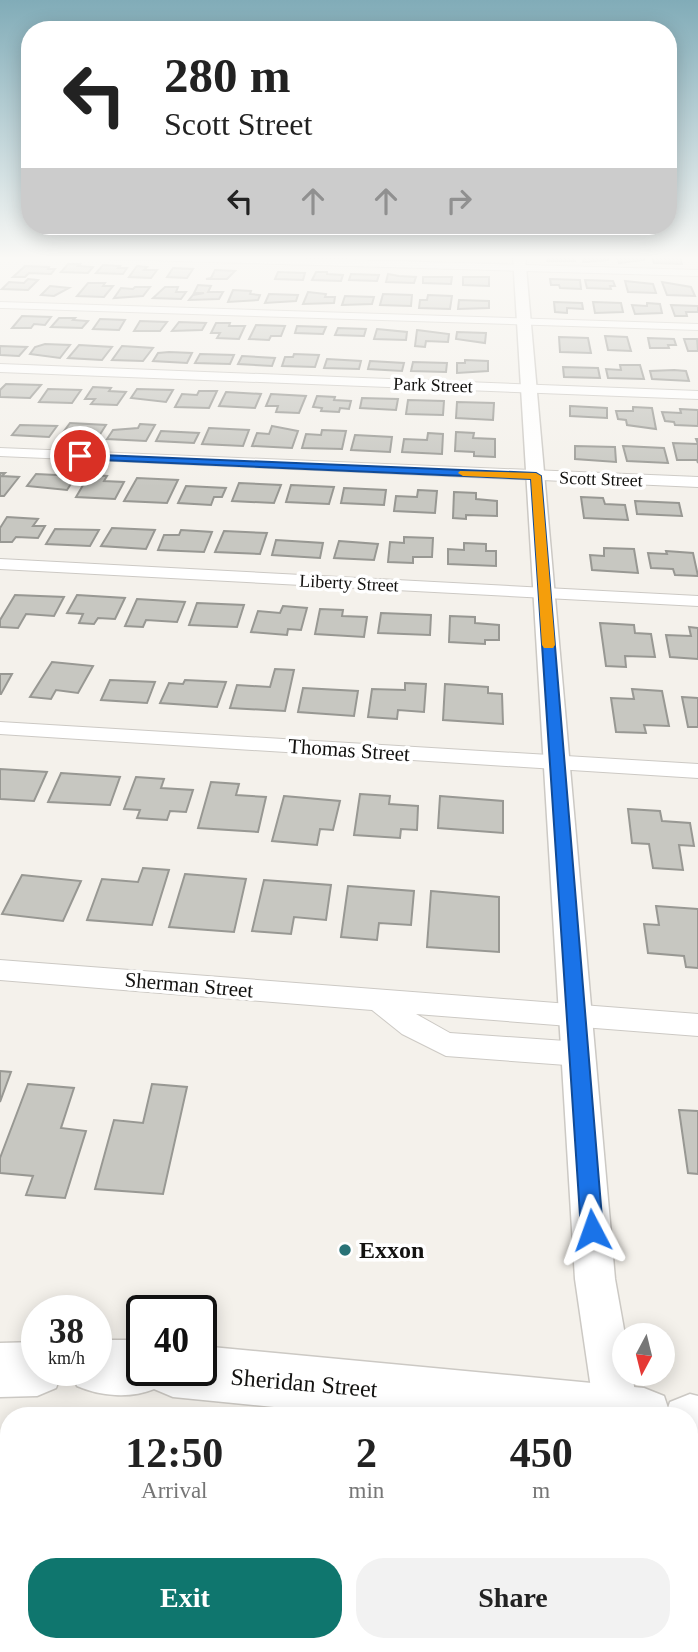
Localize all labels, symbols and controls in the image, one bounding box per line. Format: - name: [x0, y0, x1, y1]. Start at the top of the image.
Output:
- text: 280 m: [164, 48, 291, 103]
- icon: left: [49, 49, 140, 140]
- text: Scott Street: [164, 106, 312, 142]
- icon: left: [221, 182, 259, 220]
- icon: ahead: [294, 182, 332, 220]
- icon: ahead: [367, 182, 405, 220]
- icon: right: [440, 182, 478, 220]
- street label: Park Street: [393, 374, 473, 396]
- pin: [50, 426, 110, 486]
- icon: arrive: [61, 437, 99, 475]
- street label: Scott Street: [559, 468, 643, 490]
- street label: Liberty Street: [299, 570, 399, 596]
- street label: Thomas Street: [287, 734, 411, 766]
- street label: Sherman Street: [124, 967, 254, 1003]
- position arrow: [555, 1193, 629, 1267]
- place label: Exxon: [359, 1237, 424, 1263]
- marker: Exxon: [337, 1242, 353, 1258]
- speed limit sign: 40: [126, 1295, 217, 1386]
- text: 38: [49, 1312, 84, 1351]
- north arrow: [612, 1323, 676, 1386]
- map controls: [612, 1323, 675, 1386]
- text: km/h: [48, 1348, 85, 1368]
- street label: Sheridan Street: [229, 1364, 379, 1402]
- text: 12:50: [125, 1430, 223, 1476]
- text: 2: [356, 1430, 377, 1476]
- text: 450: [510, 1430, 573, 1476]
- text: Arrival: [141, 1478, 208, 1503]
- text: min: [349, 1478, 384, 1503]
- text: m: [532, 1478, 550, 1503]
- button: Exit: [28, 1558, 342, 1638]
- button: Share: [356, 1558, 670, 1638]

